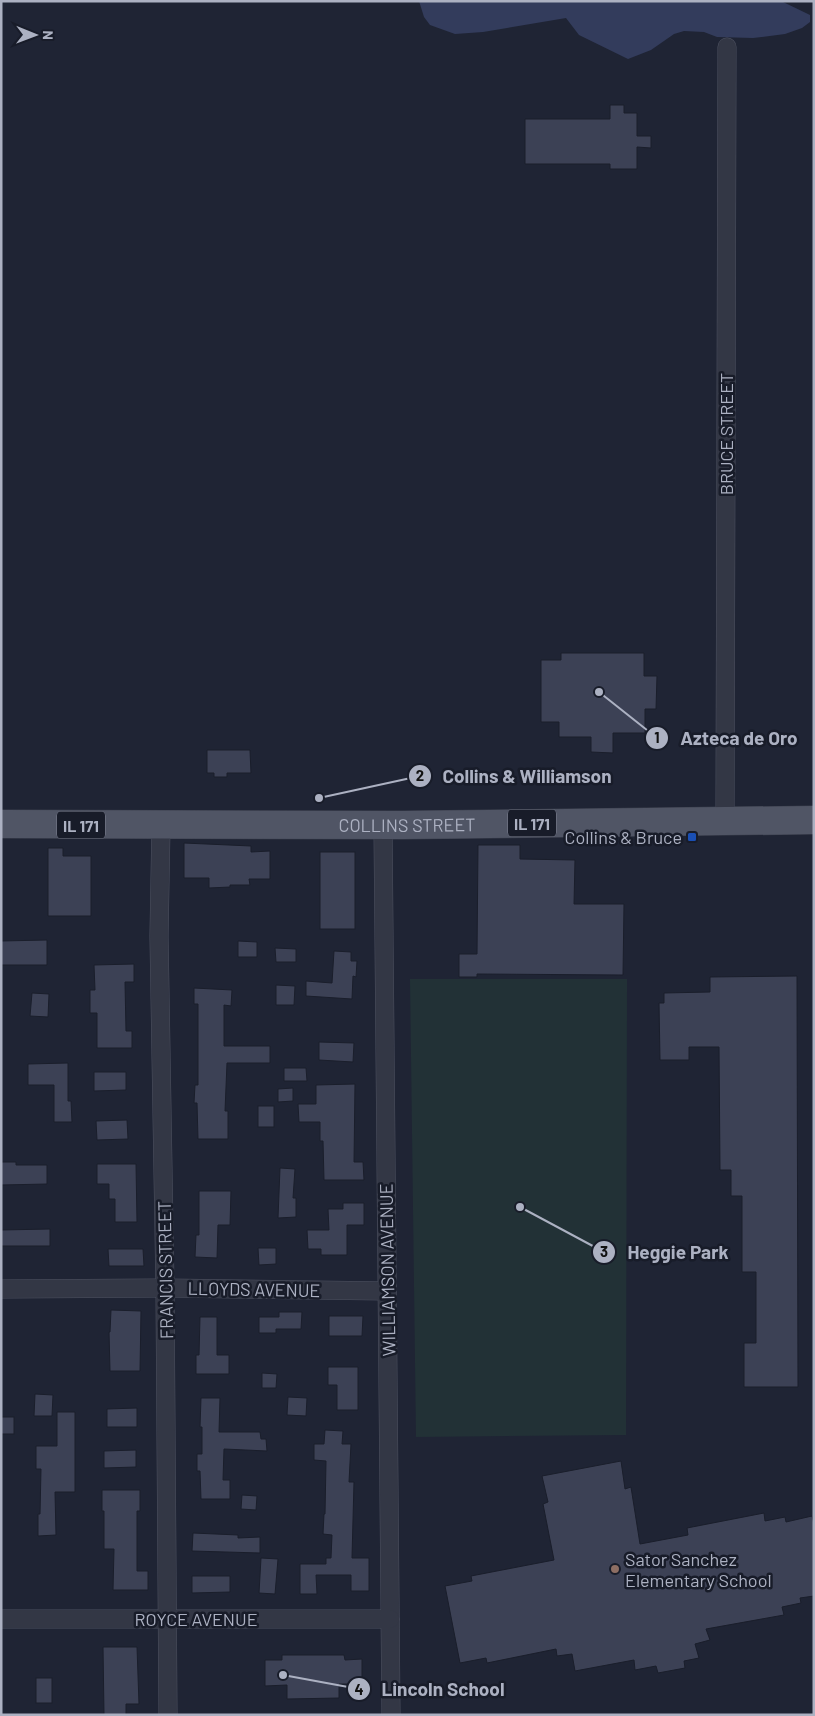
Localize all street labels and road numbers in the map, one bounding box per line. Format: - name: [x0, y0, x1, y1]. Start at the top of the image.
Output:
- street label: BRUCE STREET: [715, 373, 737, 495]
- road number: IL 171: [508, 810, 556, 836]
- road number: IL 171: [57, 812, 105, 838]
- street label: COLLINS STREET: [338, 813, 476, 836]
- street label: WILLIAMSON AVENUE: [374, 1183, 400, 1357]
- street label: FRANCIS STREET: [153, 1201, 177, 1339]
- street label: LLOYDS AVENUE: [188, 1277, 320, 1301]
- street label: ROYCE AVENUE: [134, 1608, 258, 1630]

